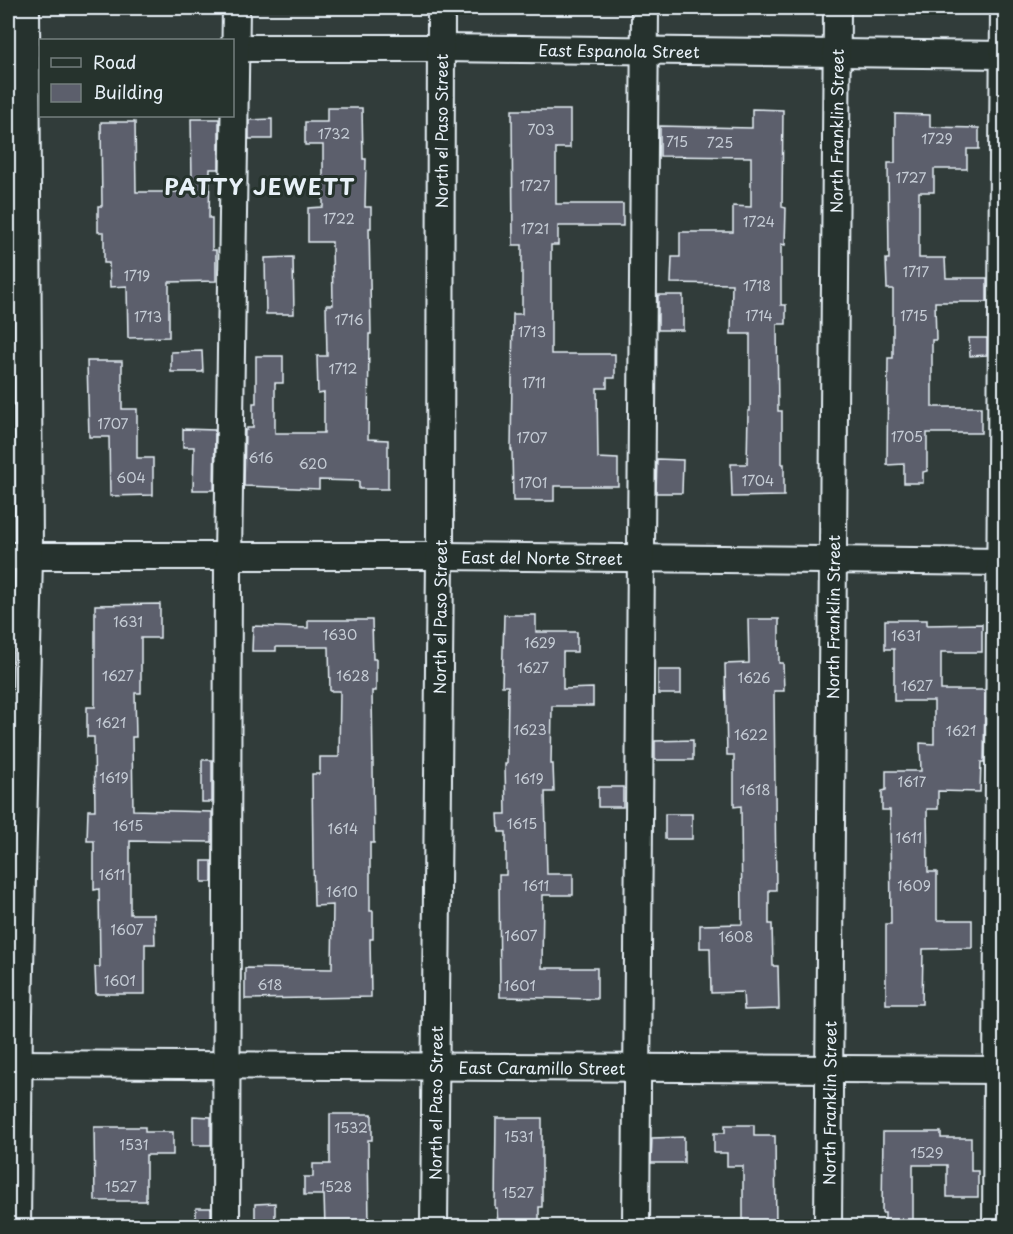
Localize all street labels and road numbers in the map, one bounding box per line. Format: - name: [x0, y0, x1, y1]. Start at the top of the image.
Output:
- street label: East Espanola Street: [538, 37, 700, 63]
- street label: North Franklin Street: [823, 48, 849, 213]
- street label: North el Paso Street: [429, 53, 453, 208]
- street label: North Franklin Street: [820, 534, 845, 699]
- street label: North el Paso Street: [427, 539, 452, 694]
- street label: East del Norte Street: [461, 544, 623, 570]
- street label: North Franklin Street: [816, 1020, 842, 1185]
- street label: North el Paso Street: [422, 1025, 448, 1180]
- street label: East Caramillo Street: [459, 1055, 626, 1080]

